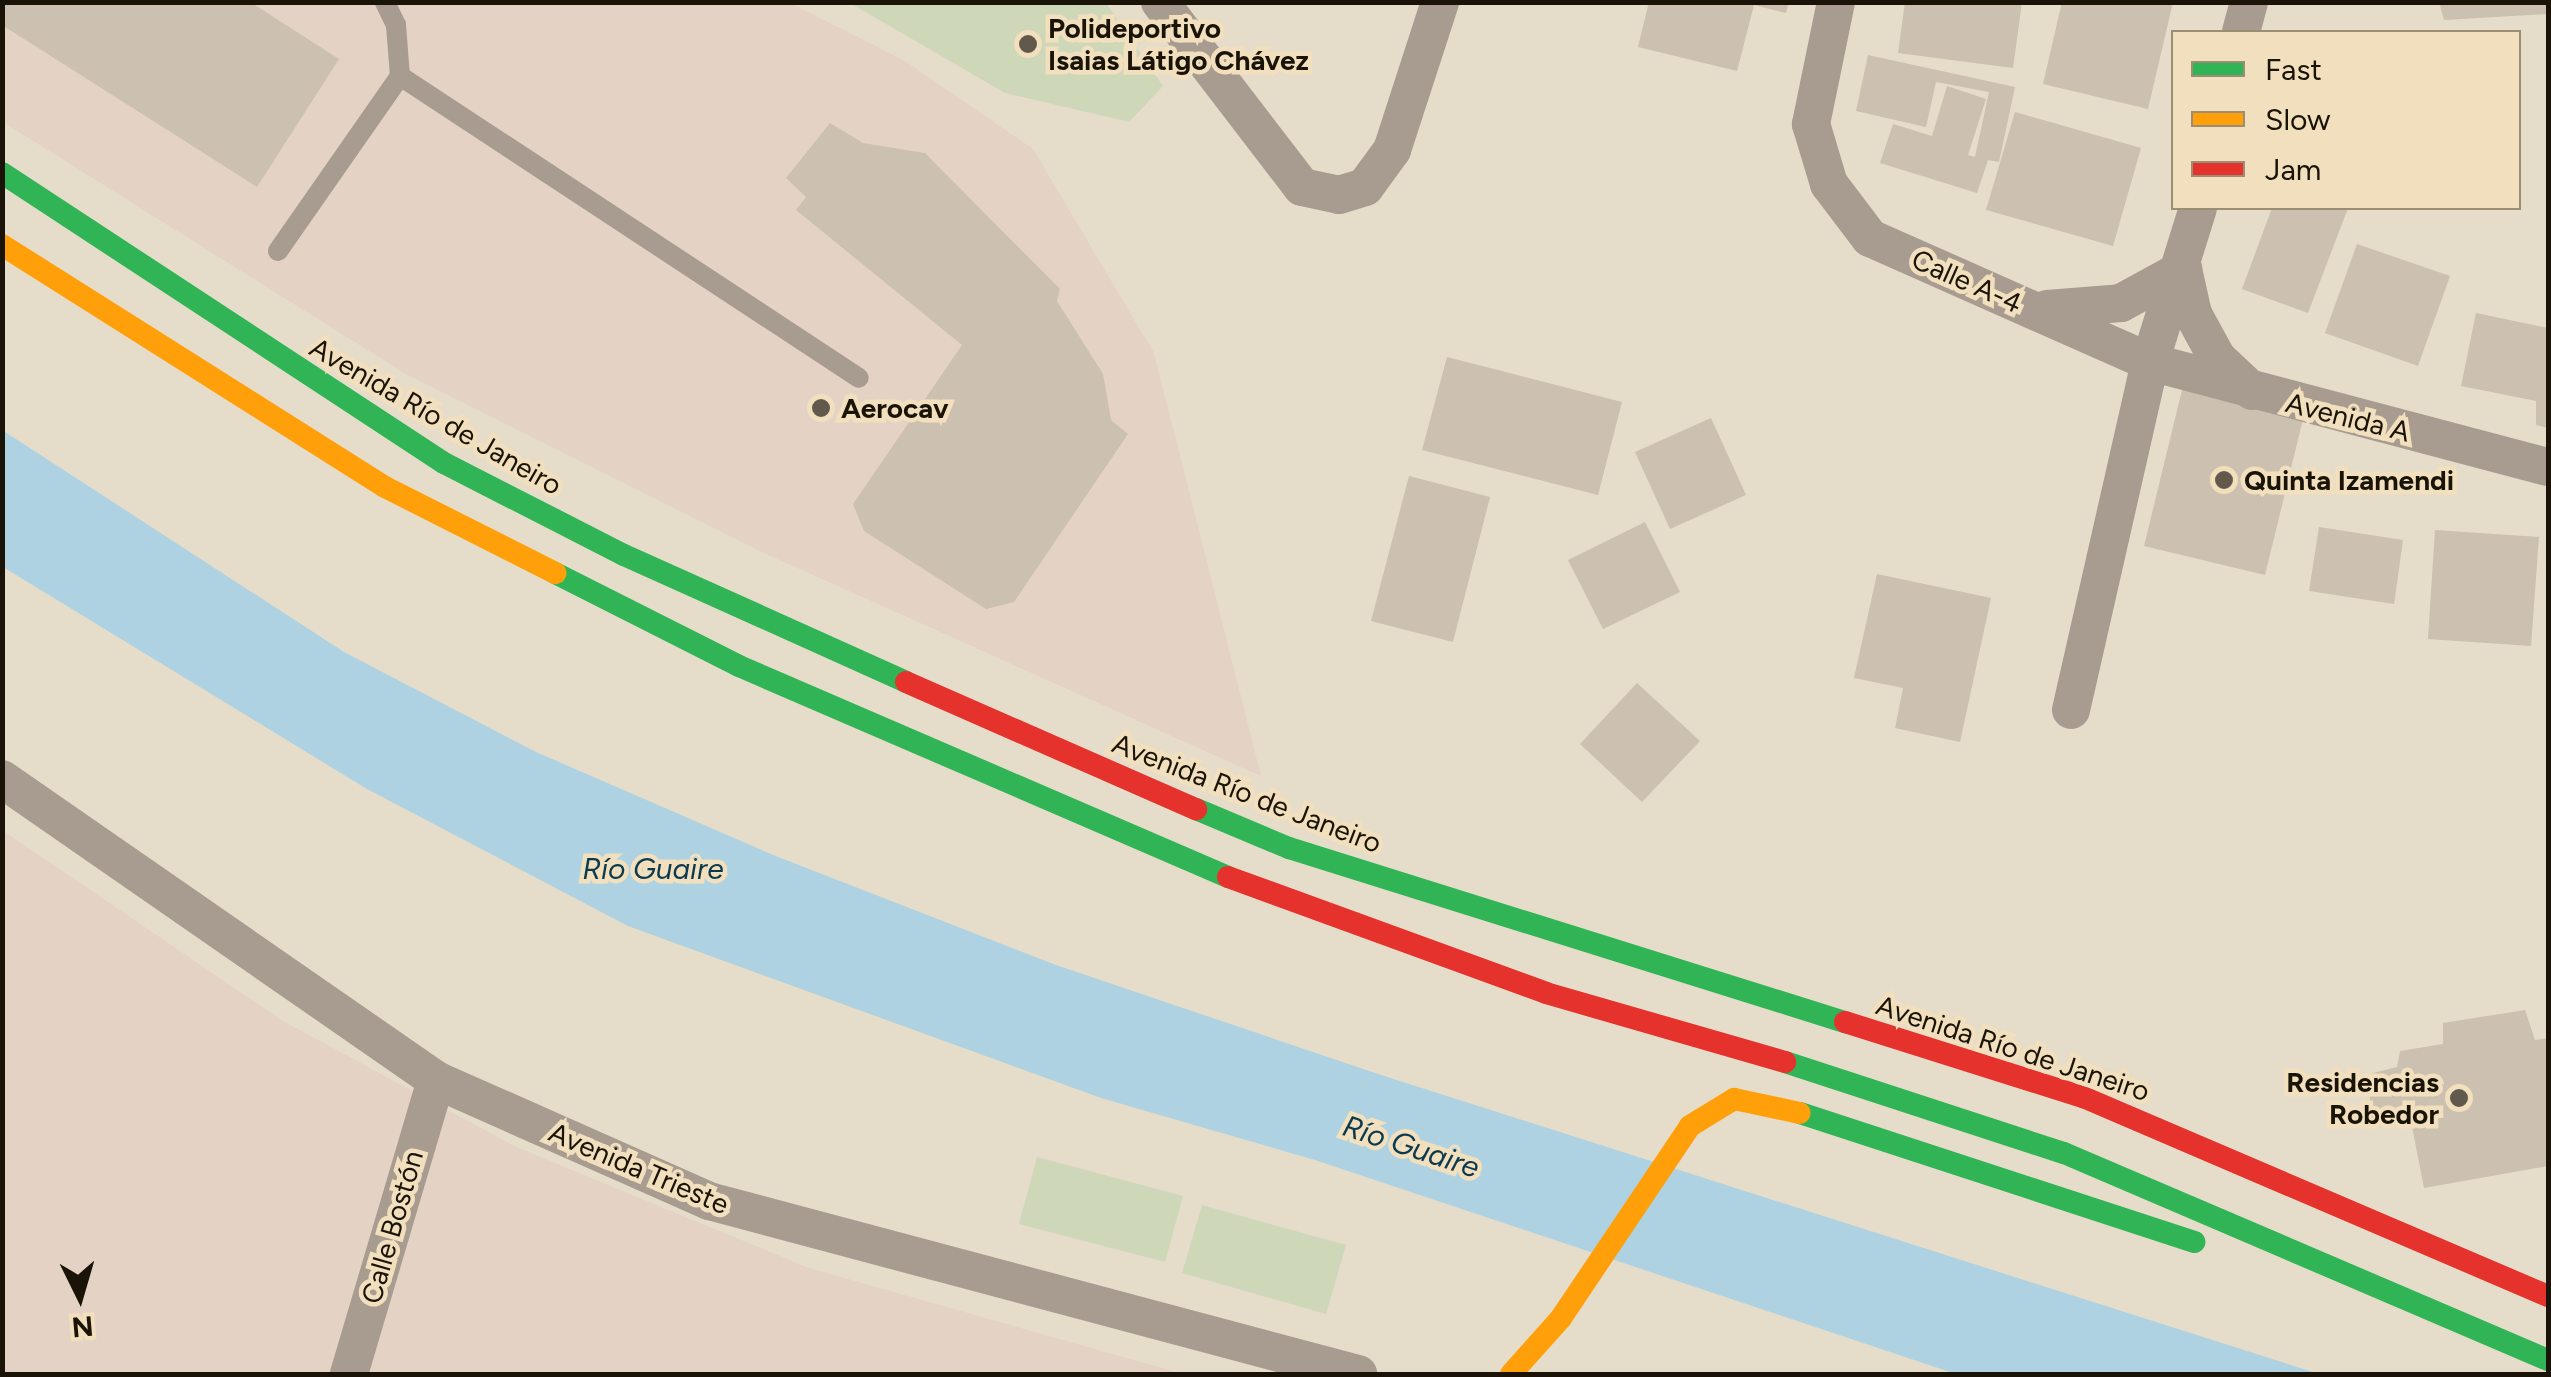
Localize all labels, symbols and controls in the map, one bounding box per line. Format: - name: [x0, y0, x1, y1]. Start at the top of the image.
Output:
- place label: Polideportivo Isaias Látigo Chávez: [1048, 11, 1309, 77]
- legend: [2171, 30, 2521, 210]
- marker: Polideportivo Isaias Látigo Chávez: [1017, 33, 1039, 55]
- text: Fast: [2265, 51, 2322, 88]
- text: Slow: [2265, 101, 2331, 138]
- text: Jam: [2265, 151, 2321, 188]
- street label: Calle A-4: [1907, 242, 2027, 320]
- street label: Avenida Río de Janeiro: [304, 330, 568, 502]
- street label: Avenida A: [2282, 385, 2414, 449]
- place label: Aerocav: [841, 391, 948, 425]
- marker: Aerocav: [810, 397, 832, 419]
- place label: Quinta Izamendi: [2244, 463, 2454, 497]
- marker: Quinta Izamendi: [2213, 469, 2235, 491]
- street label: Avenida Río de Janeiro: [1108, 726, 1386, 860]
- water label: Río Guaire: [582, 851, 724, 887]
- street label: Avenida Río de Janeiro: [1872, 988, 2154, 1108]
- place label: Residencias Robedor: [2286, 1065, 2439, 1131]
- marker: Residencias Robedor: [2448, 1087, 2470, 1109]
- water label: Río Guaire: [1338, 1108, 1484, 1186]
- street label: Avenida Trieste: [544, 1115, 734, 1221]
- street label: Calle Bostón: [354, 1147, 430, 1307]
- north arrow: [30, 1247, 130, 1347]
- text: N: [70, 1309, 95, 1345]

